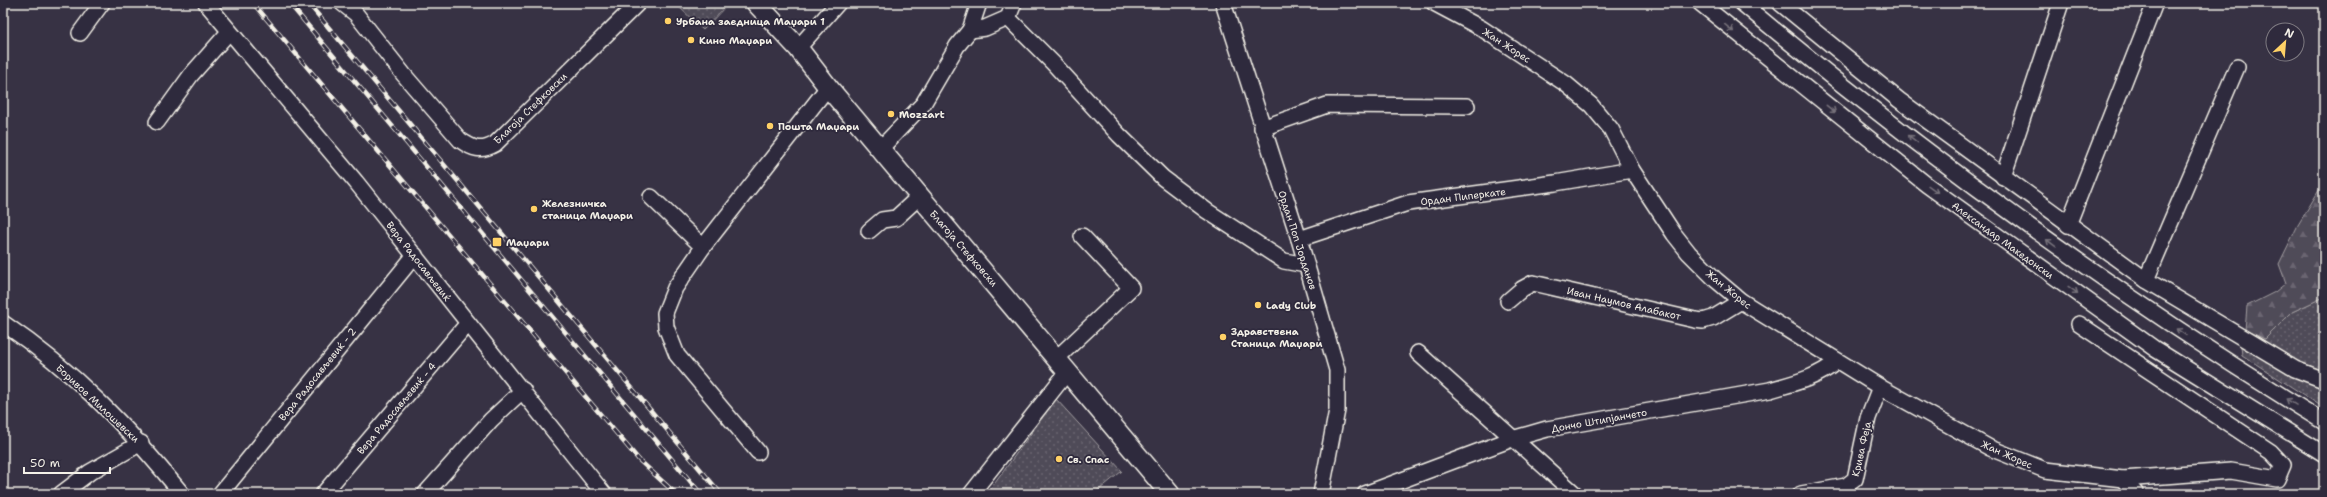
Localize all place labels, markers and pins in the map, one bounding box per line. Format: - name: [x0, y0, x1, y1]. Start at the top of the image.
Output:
- place label: Урбана заедница Маџари 1: [676, 15, 825, 28]
- marker: Урбана заедница Маџари 1: [663, 16, 673, 26]
- place label: Кино Маџари: [699, 34, 772, 47]
- marker: Кино Маџари: [686, 35, 696, 45]
- place label: Mozzart: [899, 108, 945, 121]
- marker: Mozzart: [886, 109, 896, 119]
- place label: Пошта Маџари: [778, 120, 859, 133]
- marker: Пошта Маџари: [765, 121, 775, 131]
- place label: Железничка станица Маџари: [542, 197, 633, 222]
- marker: Железничка станица Маџари: [529, 204, 539, 214]
- marker: Маџари: [491, 236, 503, 248]
- place label: Маџари: [506, 236, 549, 249]
- place label: Lady Club: [1266, 299, 1316, 312]
- marker: Lady Club: [1253, 300, 1263, 310]
- place label: Здравствена Станица Маџари: [1231, 325, 1322, 350]
- marker: Здравствена Станица Маџари: [1218, 332, 1228, 342]
- place label: Св. Спас: [1067, 453, 1109, 466]
- marker: Св. Спас: [1054, 454, 1064, 464]

